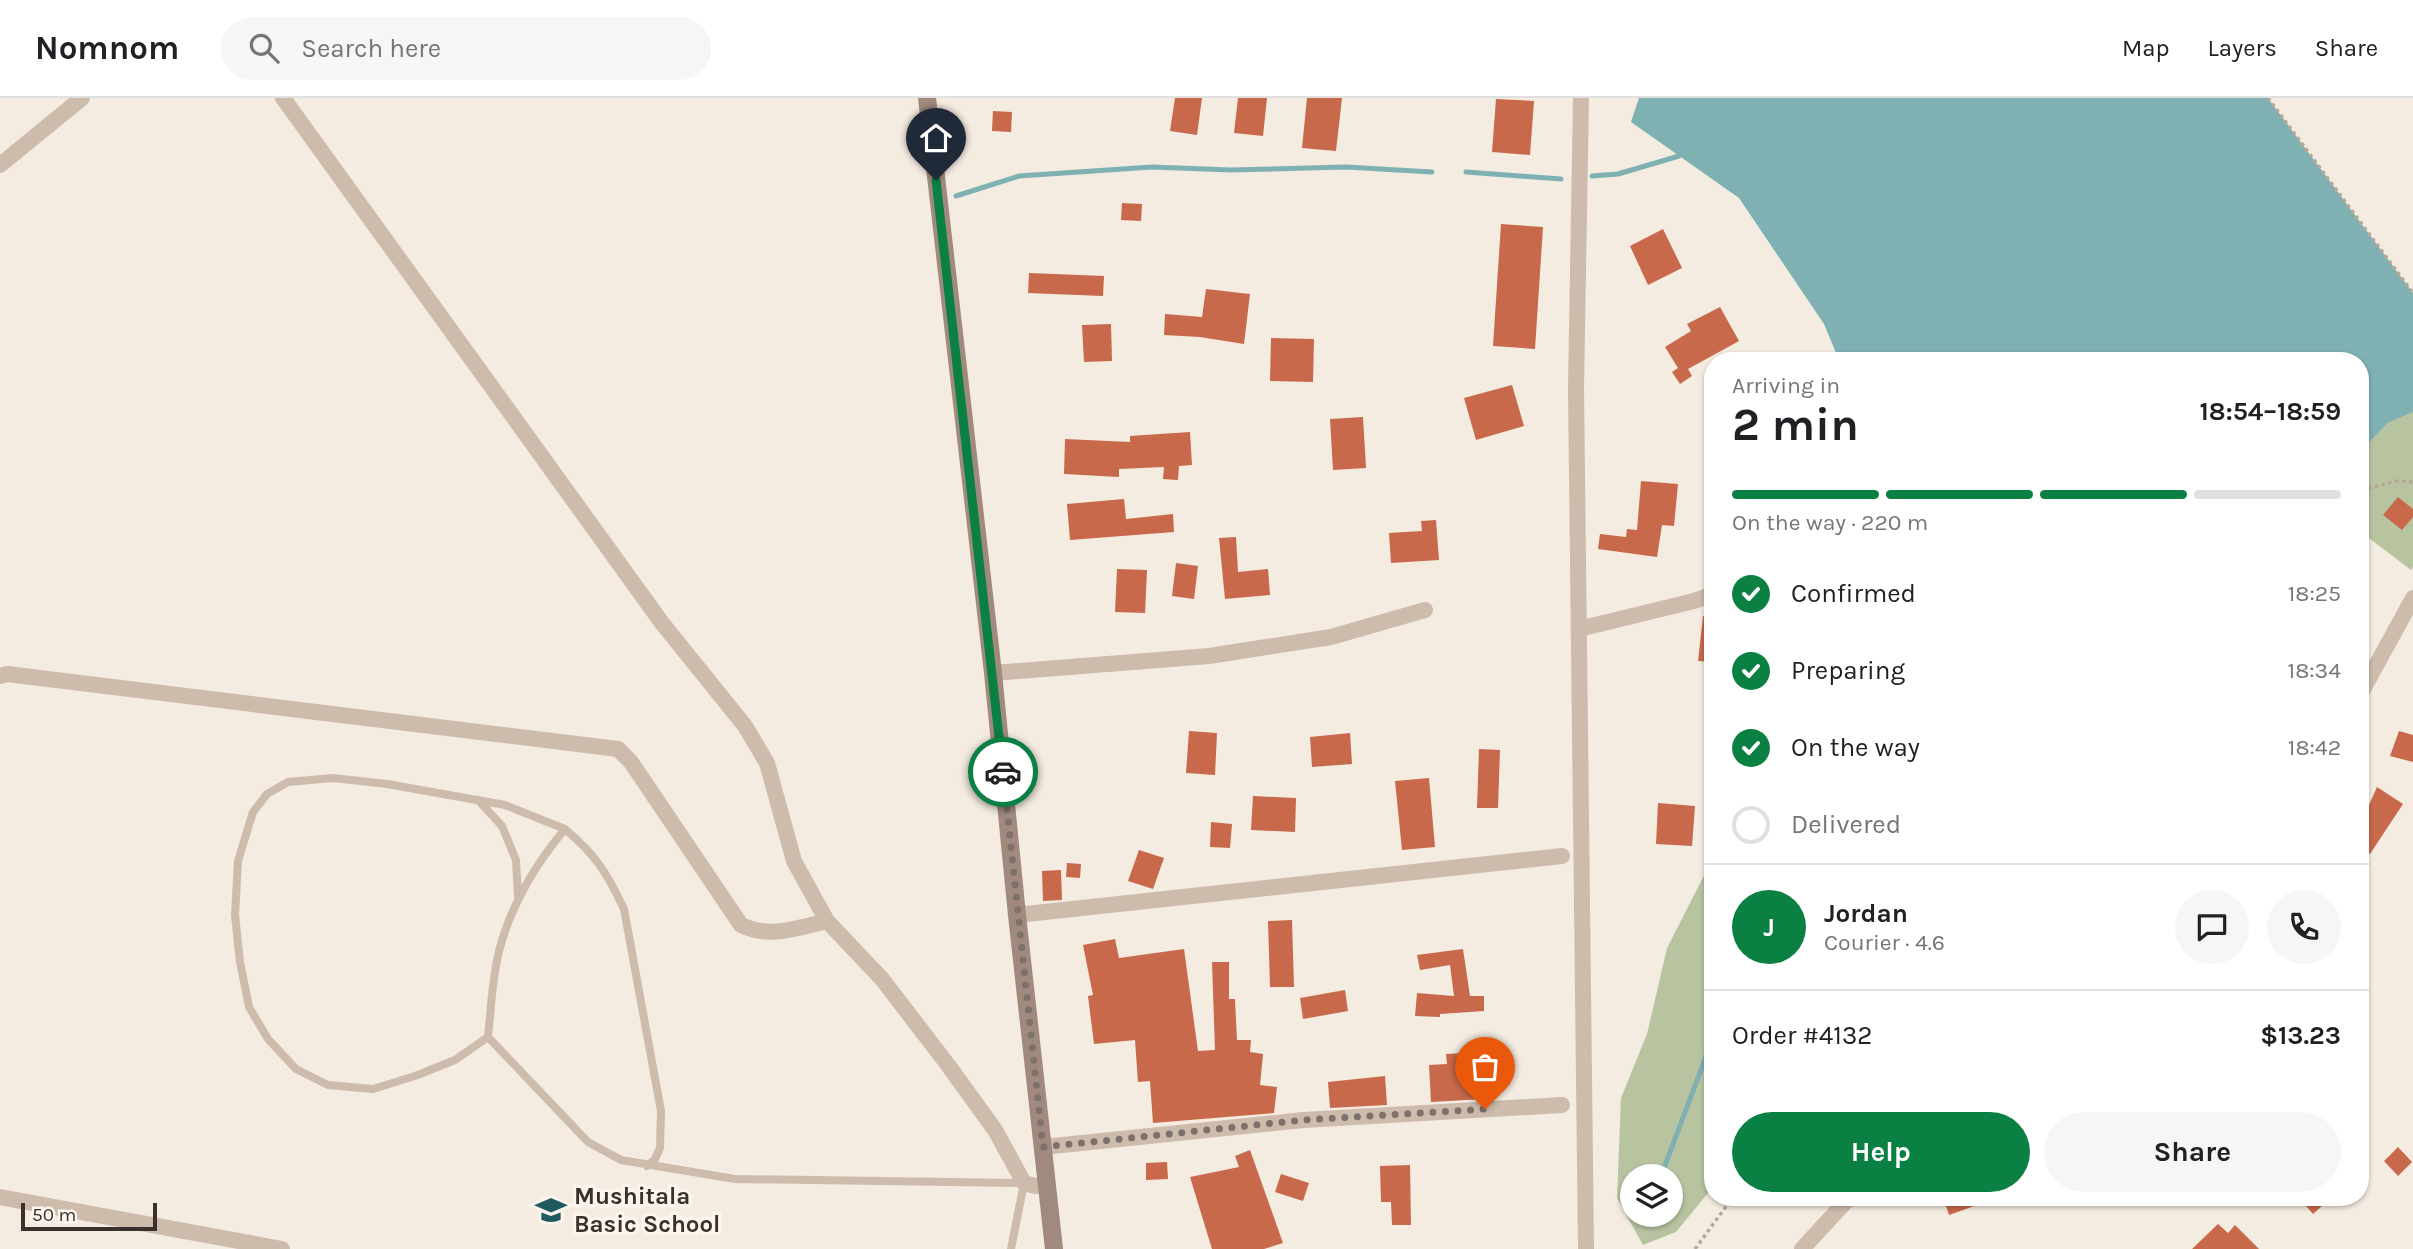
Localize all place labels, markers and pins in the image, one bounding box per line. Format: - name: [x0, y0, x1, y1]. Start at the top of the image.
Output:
- pin: [906, 108, 966, 180]
- pin: [1455, 1037, 1515, 1109]
- place label: Mushitala Basic School: [574, 1182, 720, 1238]
- school or university icon: Mushitala Basic School: [534, 1193, 568, 1227]

